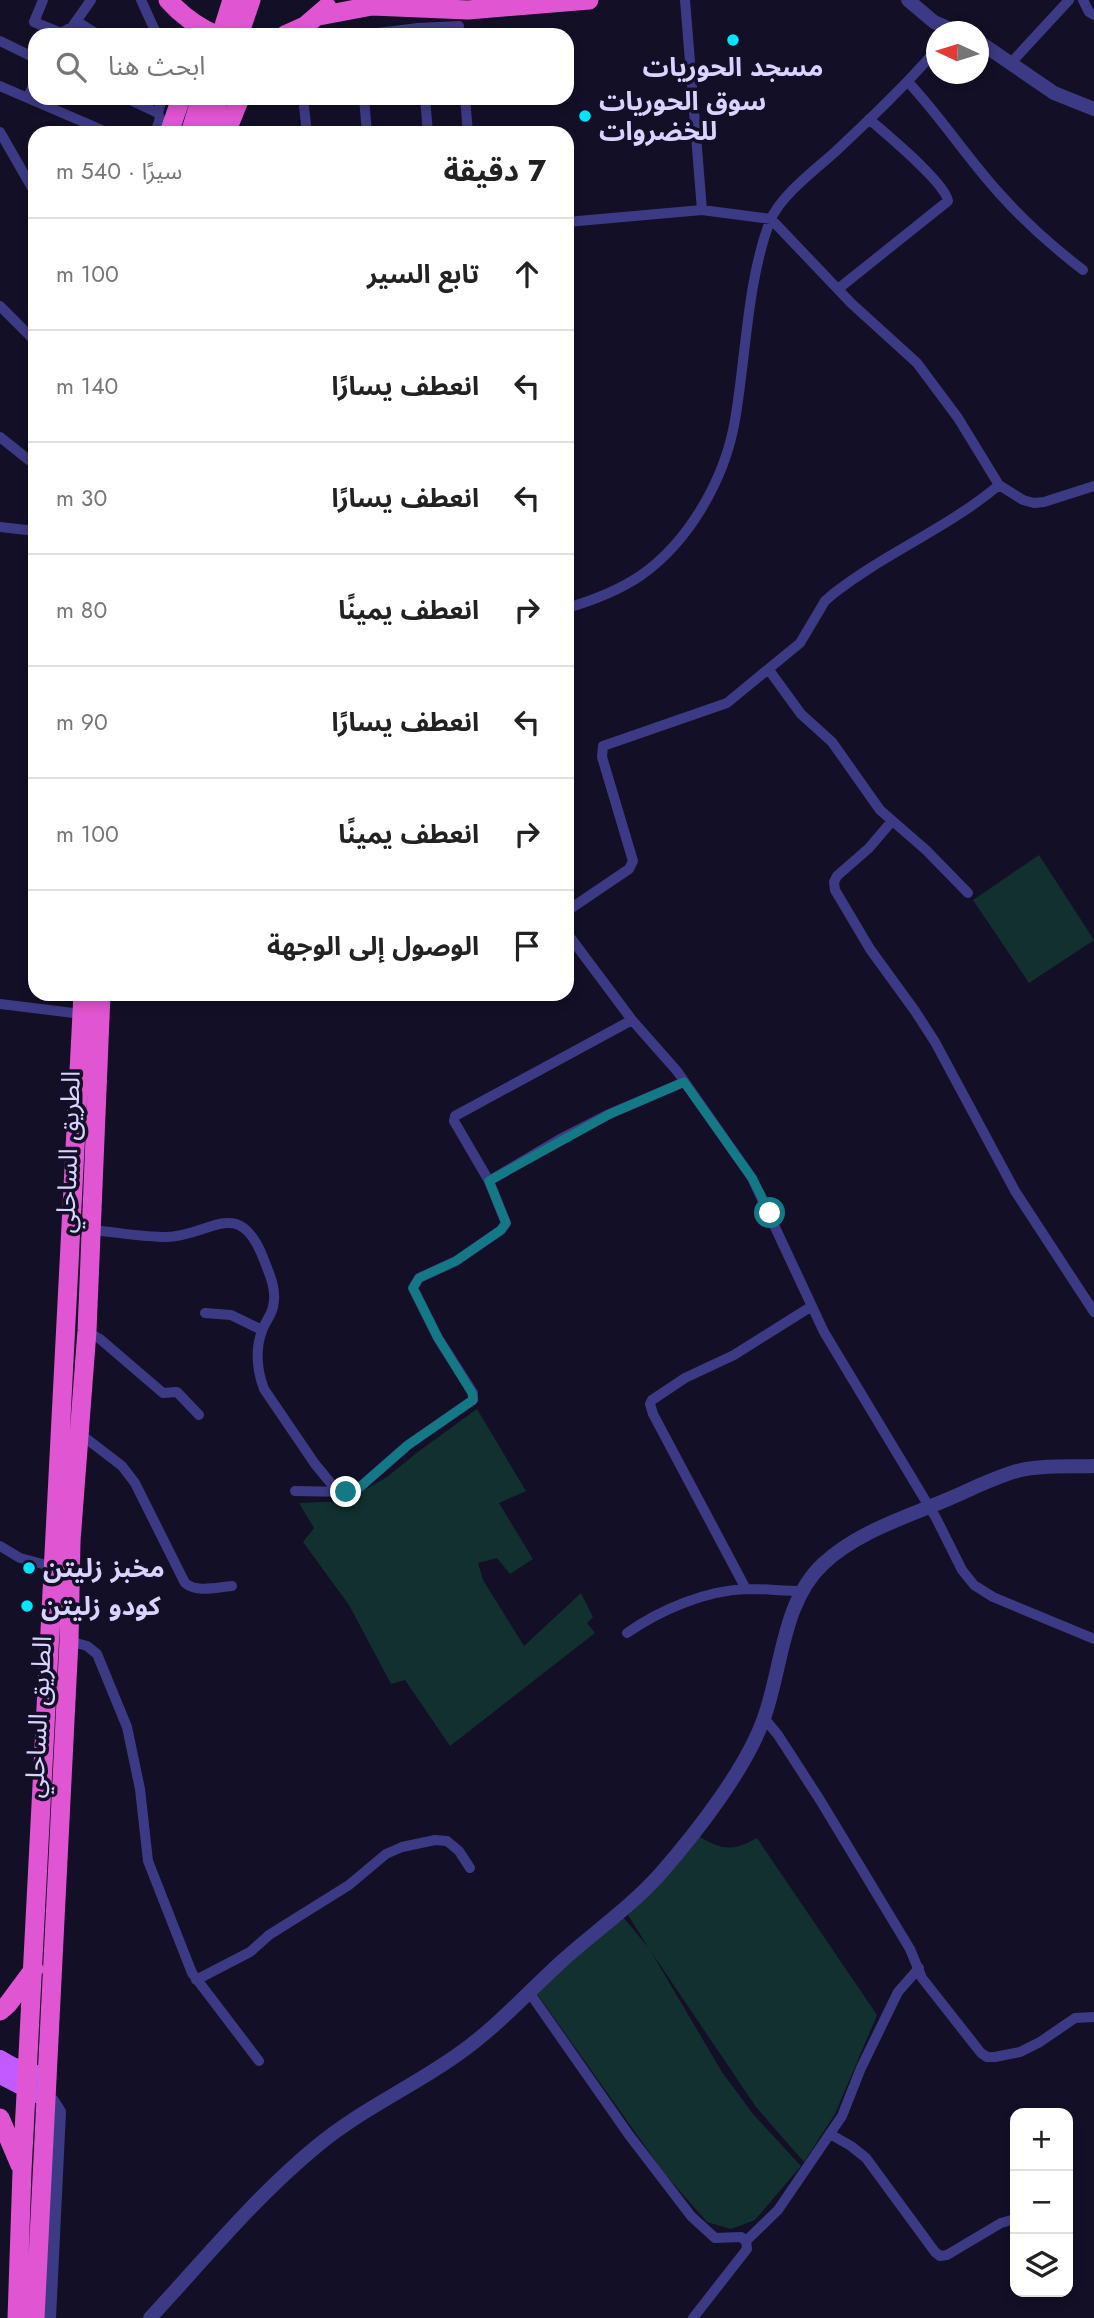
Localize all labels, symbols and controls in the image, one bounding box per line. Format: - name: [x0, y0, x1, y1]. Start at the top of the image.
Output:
- north arrow: [926, 21, 989, 84]
- search box: [28, 28, 574, 105]
- marker: مسجد الحوريات: [725, 32, 741, 48]
- text: ابحث هنا: [108, 47, 205, 85]
- icon: search: [52, 48, 90, 86]
- place label: مسجد الحوريات: [643, 48, 823, 86]
- place label: سوق الحوريات للخضروات: [599, 82, 766, 150]
- marker: سوق الحوريات للخضروات: [577, 108, 593, 124]
- text: 7 دقيقة: [443, 149, 546, 192]
- text: سيرًا · 540 m: [56, 154, 182, 188]
- text: تابع السير: [367, 255, 479, 293]
- icon: ahead: [508, 255, 546, 293]
- text: 100 m: [56, 257, 119, 291]
- text: انعطف يسارًا: [332, 367, 479, 405]
- icon: left: [508, 367, 546, 405]
- text: 140 m: [56, 369, 118, 403]
- text: انعطف يسارًا: [332, 479, 479, 517]
- icon: left: [508, 479, 546, 517]
- text: 30 m: [56, 481, 107, 515]
- text: انعطف يمينًا: [338, 591, 479, 629]
- icon: right: [508, 591, 546, 629]
- text: 80 m: [56, 593, 107, 627]
- text: انعطف يسارًا: [332, 703, 479, 741]
- icon: left: [508, 703, 546, 741]
- text: 90 m: [56, 705, 108, 739]
- text: انعطف يمينًا: [338, 815, 479, 853]
- icon: right: [508, 815, 546, 853]
- text: 100 m: [56, 817, 119, 851]
- text: الوصول إلى الوجهة: [267, 927, 479, 965]
- icon: arrive: [508, 927, 546, 965]
- street label: الطريق الساحلي: [46, 1070, 91, 1234]
- route start: [754, 1197, 785, 1228]
- route end: [330, 1476, 361, 1507]
- place label: مخبز زليتن: [43, 1549, 165, 1587]
- marker: مخبز زليتن: [21, 1560, 37, 1576]
- place label: كودو زليتن: [41, 1587, 162, 1625]
- marker: كودو زليتن: [19, 1598, 35, 1614]
- street label: الطريق الساحلي: [15, 1635, 62, 1799]
- map controls: [1010, 2108, 1073, 2297]
- button: +: [1010, 2108, 1073, 2171]
- button: −: [1010, 2171, 1073, 2234]
- button: layers: [1010, 2234, 1073, 2297]

